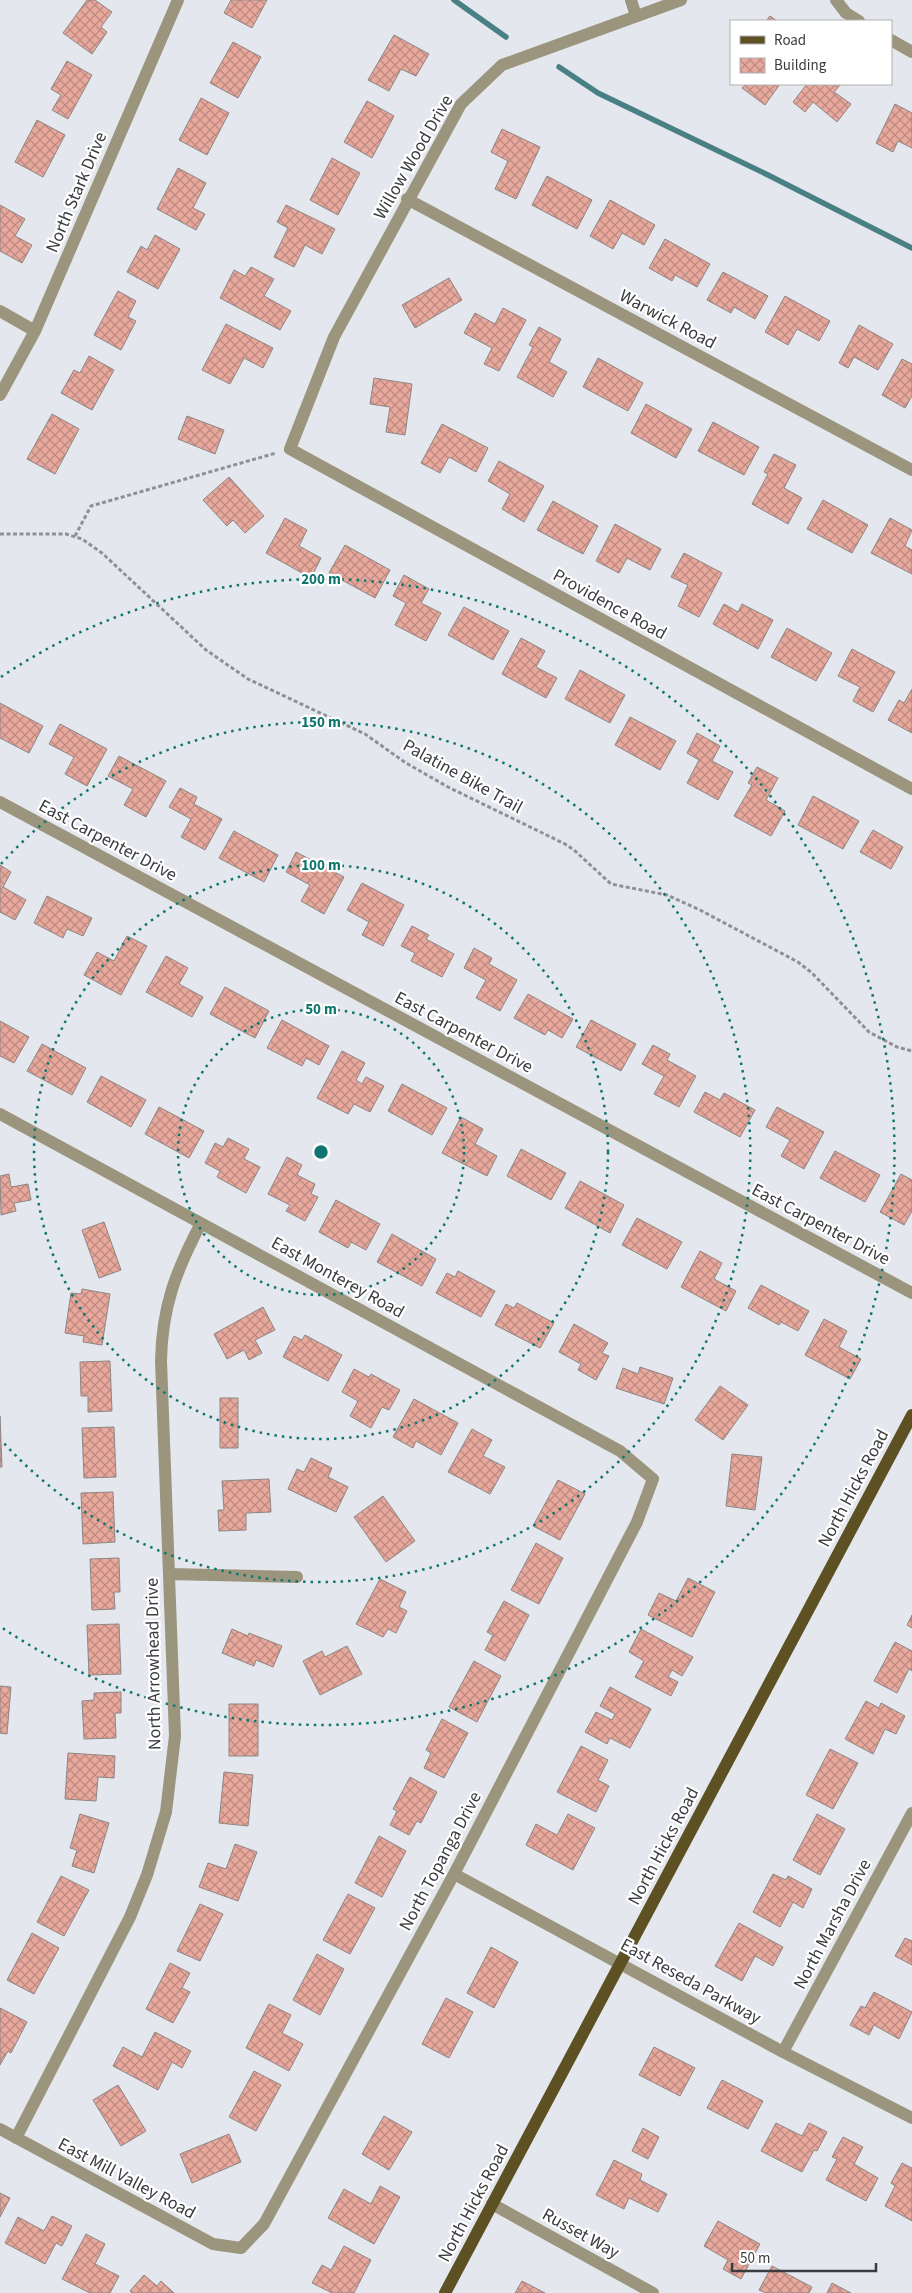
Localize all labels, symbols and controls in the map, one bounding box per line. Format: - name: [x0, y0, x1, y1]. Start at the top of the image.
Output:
- legend: [730, 20, 892, 85]
- text: Road: [774, 30, 806, 51]
- text: Building: [774, 55, 827, 76]
- street label: Willow Wood Drive: [368, 90, 459, 224]
- street label: North Stark Drive: [40, 128, 113, 256]
- street label: Warwick Road: [615, 283, 721, 355]
- street label: Providence Road: [548, 563, 671, 646]
- text: 200 m: [301, 569, 341, 590]
- text: 150 m: [301, 712, 341, 733]
- street label: Palatine Bike Trail: [398, 733, 527, 820]
- street label: East Carpenter Drive: [34, 793, 181, 888]
- text: 100 m: [301, 855, 341, 876]
- street label: East Carpenter Drive: [390, 985, 537, 1080]
- text: 50 m: [305, 999, 337, 1020]
- centre of rings: [312, 1143, 330, 1161]
- street label: East Carpenter Drive: [747, 1177, 894, 1272]
- street label: East Monterey Road: [267, 1230, 409, 1324]
- street label: North Hicks Road: [812, 1425, 895, 1552]
- street label: North Arrowhead Drive: [139, 1578, 167, 1750]
- street label: North Hicks Road: [622, 1783, 705, 1910]
- street label: North Topanga Drive: [393, 1787, 488, 1935]
- street label: North Marsha Drive: [787, 1855, 877, 1994]
- street label: East Reseda Parkway: [616, 1932, 766, 2031]
- street label: East Mill Valley Road: [54, 2132, 200, 2225]
- street label: North Hicks Road: [432, 2140, 515, 2267]
- street label: Russet Way: [538, 2202, 624, 2265]
- scale bar: [732, 2240, 876, 2272]
- text: 50 m: [740, 2248, 770, 2269]

